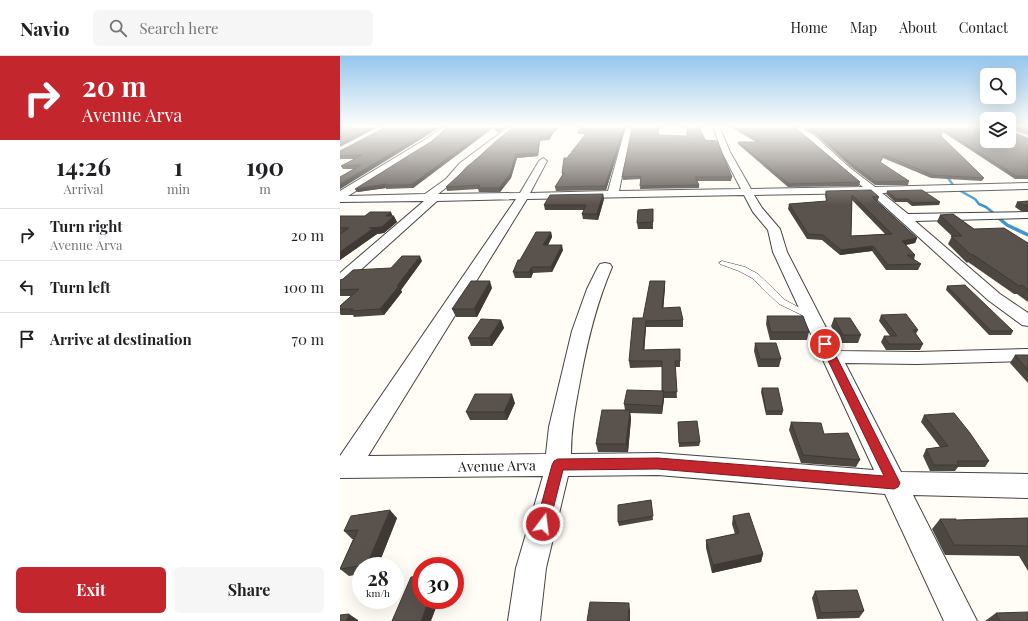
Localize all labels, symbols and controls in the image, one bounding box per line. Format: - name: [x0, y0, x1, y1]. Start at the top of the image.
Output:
- search box: [93, 10, 373, 46]
- text: Navio: [20, 15, 69, 41]
- icon: search: [107, 17, 129, 39]
- text: Search here: [139, 18, 219, 38]
- text: Home: [790, 18, 828, 37]
- text: Map: [850, 18, 877, 37]
- text: About: [899, 18, 937, 37]
- text: Contact: [959, 18, 1008, 37]
- text: 20 m: [82, 67, 147, 104]
- map controls: [980, 68, 1016, 148]
- button: search: [980, 68, 1016, 104]
- icon: right: [16, 72, 68, 124]
- text: Avenue Arva: [82, 103, 182, 127]
- button: layers: [980, 112, 1016, 148]
- text: 14:26: [56, 150, 111, 182]
- text: 1: [174, 150, 183, 182]
- text: 190: [246, 150, 284, 182]
- text: Arrival: [63, 180, 103, 197]
- text: min: [167, 180, 190, 197]
- text: m: [259, 180, 271, 197]
- text: Turn right: [50, 216, 123, 236]
- icon: right: [16, 224, 38, 246]
- text: 20 m: [291, 225, 324, 245]
- text: Avenue Arva: [50, 236, 122, 253]
- icon: left: [16, 276, 38, 298]
- text: Turn left: [50, 277, 111, 297]
- text: 100 m: [283, 277, 324, 297]
- pin: [808, 327, 842, 361]
- icon: arrive: [16, 328, 38, 350]
- text: Arrive at destination: [50, 329, 192, 349]
- text: 70 m: [292, 329, 324, 349]
- icon: arrive: [814, 333, 836, 355]
- street label: Avenue Arva: [457, 455, 536, 476]
- position arrow: [522, 503, 564, 545]
- speed limit sign: 30: [412, 557, 464, 609]
- text: 28: [367, 564, 389, 591]
- button: Exit: [16, 567, 166, 613]
- button: Share: [174, 567, 324, 613]
- text: km/h: [366, 586, 390, 600]

